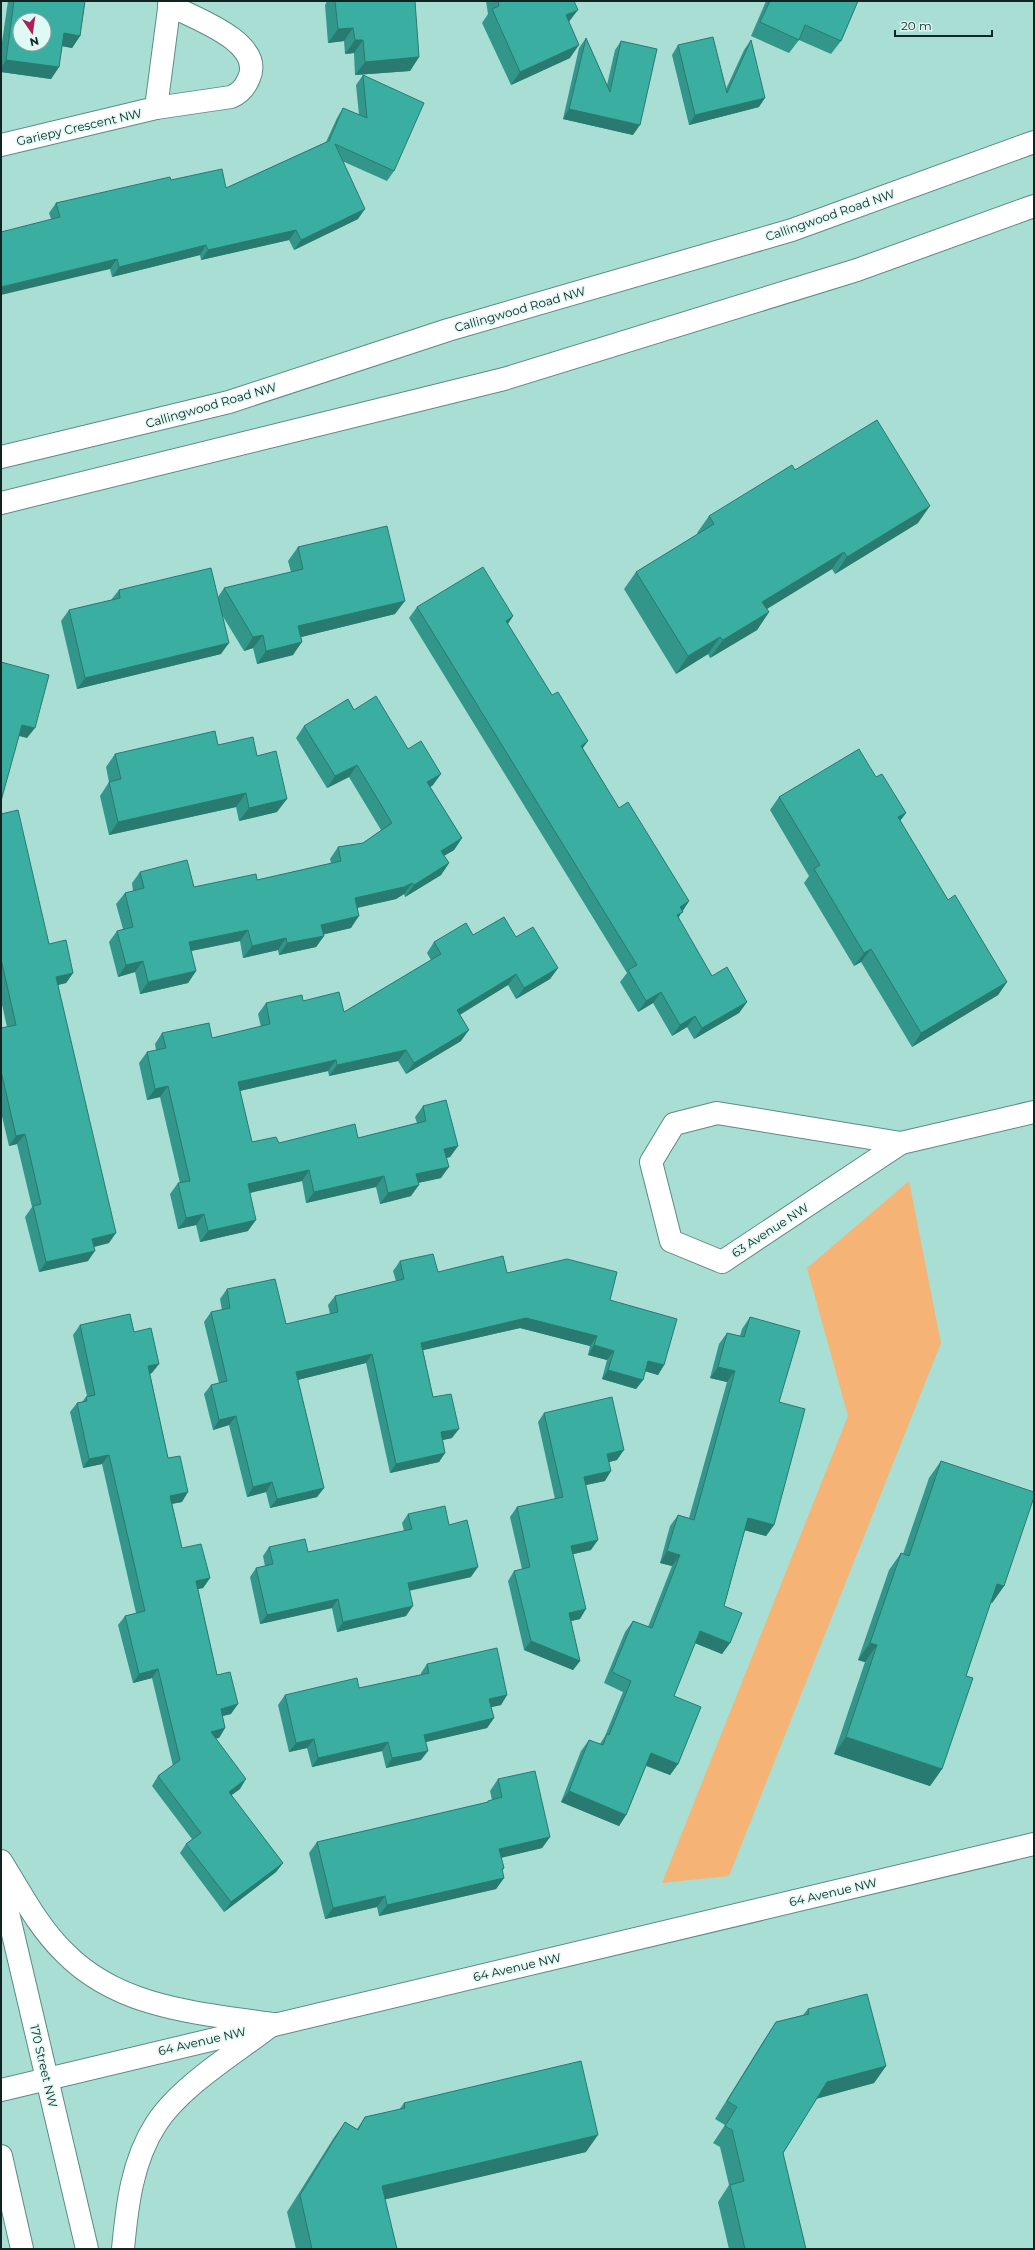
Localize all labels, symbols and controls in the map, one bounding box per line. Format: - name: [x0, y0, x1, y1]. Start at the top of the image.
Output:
- north arrow: [12, 12, 52, 52]
- scale bar: [895, 12, 992, 38]
- text: 20 m: [901, 18, 932, 33]
- text: N: [28, 34, 40, 50]
- street label: Gariepy Crescent NW: [15, 105, 143, 149]
- street label: Callingwood Road NW: [763, 186, 897, 244]
- street label: Callingwood Road NW: [453, 283, 587, 335]
- street label: Callingwood Road NW: [144, 379, 278, 431]
- street label: 63 Avenue NW: [729, 1200, 811, 1260]
- street label: 64 Avenue NW: [788, 1875, 878, 1909]
- street label: 64 Avenue NW: [472, 1950, 562, 1984]
- street label: 170 Street NW: [27, 2023, 61, 2109]
- street label: 64 Avenue NW: [157, 2024, 247, 2058]

